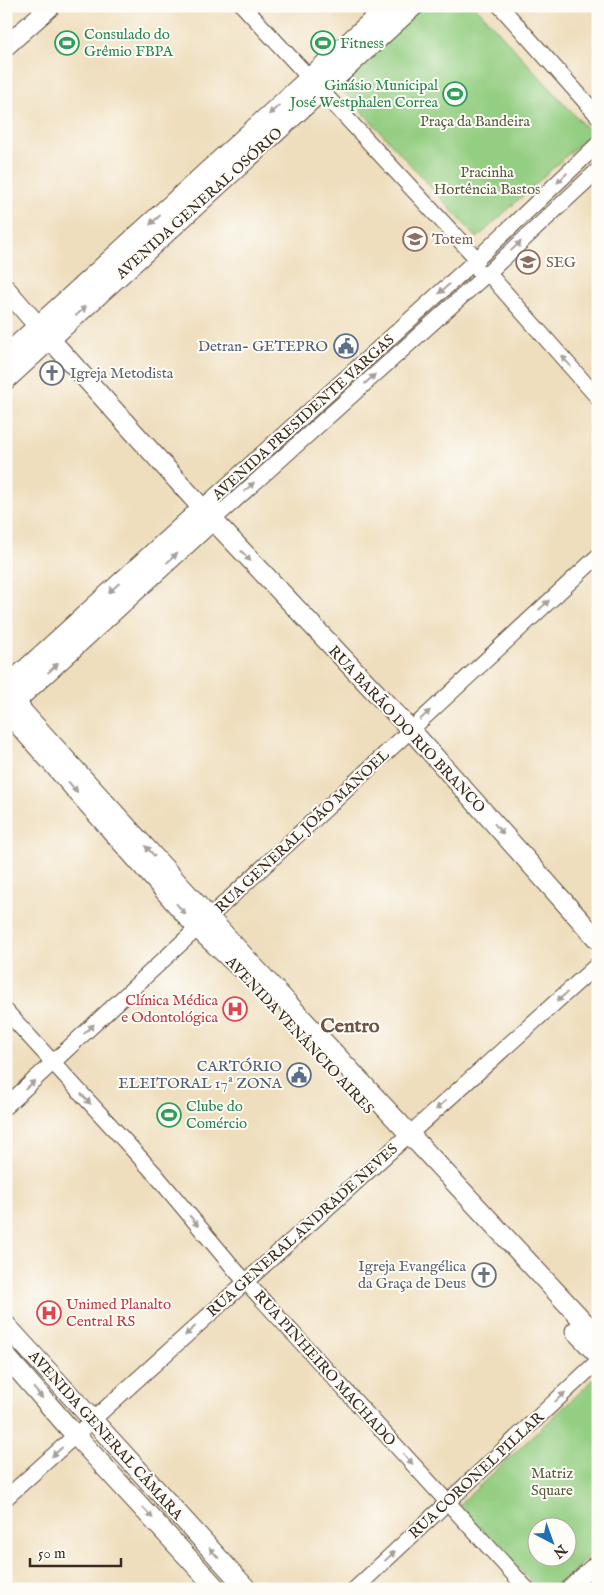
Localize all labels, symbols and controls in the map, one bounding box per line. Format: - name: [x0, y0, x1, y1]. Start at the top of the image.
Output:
- place label: Consulado do Grêmio FBPA: [84, 25, 174, 61]
- sports icon: Consulado do Grêmio FBPA: [54, 30, 80, 56]
- sports icon: Fitness: [310, 30, 336, 56]
- place label: Fitness: [340, 34, 384, 53]
- place label: Ginásio Municipal José Westphalen Correa: [288, 76, 439, 112]
- sports icon: Ginásio Municipal José Westphalen Correa: [442, 81, 468, 107]
- one-way arrow: [269, 104, 281, 116]
- park label: Praça da Bandeira: [420, 112, 530, 131]
- street label: AVENIDA GENERAL OSÓRIO: [111, 123, 287, 284]
- park label: Pracinha Hortência Bastos: [434, 163, 540, 199]
- one-way arrow: [557, 172, 569, 184]
- one-way arrow: [149, 214, 161, 226]
- school or university icon: Totem: [402, 226, 428, 252]
- place label: Totem: [432, 230, 474, 249]
- one-way arrow: [510, 240, 522, 252]
- school or university icon: SEG: [515, 249, 541, 275]
- place label: SEG: [546, 253, 576, 272]
- one-way arrow: [438, 283, 450, 295]
- one-way arrow: [74, 305, 86, 317]
- street label: AVENIDA PRESIDENTE VARGAS: [208, 330, 398, 505]
- public building icon: Detran- GETEPRO: [333, 333, 359, 359]
- place label: Detran- GETEPRO: [198, 337, 328, 356]
- one-way arrow: [560, 355, 571, 368]
- church icon: Igreja Metodista: [39, 360, 65, 386]
- place label: Igreja Metodista: [70, 364, 174, 383]
- one-way arrow: [363, 373, 375, 385]
- one-way arrow: [243, 482, 256, 493]
- one-way arrow: [240, 550, 252, 562]
- one-way arrow: [166, 552, 178, 564]
- one-way arrow: [109, 582, 121, 594]
- one-way arrow: [538, 599, 550, 611]
- street label: RUA BARÃO DO RIO BRANCO: [324, 642, 489, 817]
- one-way arrow: [47, 662, 59, 674]
- one-way arrow: [419, 709, 431, 721]
- street label: RUA GENERAL JOÃO MANOEL: [211, 745, 394, 917]
- one-way arrow: [67, 781, 79, 793]
- one-way arrow: [493, 823, 505, 835]
- one-way arrow: [144, 845, 155, 858]
- one-way arrow: [175, 903, 187, 915]
- street label: AVENIDA VENÂNCIO AIRES: [221, 952, 378, 1118]
- place label: Clínica Médica e Odontológica: [121, 991, 219, 1027]
- one-way arrow: [555, 991, 568, 1002]
- hospital icon: Clínica Médica e Odontológica: [222, 996, 248, 1022]
- district label: Centro: [320, 1014, 380, 1039]
- one-way arrow: [82, 1023, 94, 1035]
- place label: CARTÓRIO ELEITORAL 17ª ZONA: [118, 1057, 283, 1093]
- public building icon: CARTÓRIO ELEITORAL 17ª ZONA: [286, 1062, 312, 1088]
- one-way arrow: [23, 1079, 35, 1091]
- one-way arrow: [80, 1093, 92, 1105]
- place label: Clube do Comércio: [186, 1097, 247, 1133]
- one-way arrow: [434, 1100, 447, 1111]
- sports icon: Clube do Comércio: [156, 1102, 182, 1128]
- street label: RUA GENERAL ANDRADE NEVES: [203, 1139, 402, 1321]
- one-way arrow: [188, 1214, 200, 1226]
- place label: Igreja Evangélica da Graça de Deus: [358, 1257, 467, 1293]
- church icon: Igreja Evangélica da Graça de Deus: [471, 1262, 497, 1288]
- street label: RUA PINHEIRO MACHADO: [250, 1286, 400, 1450]
- place label: Unimed Planalto Central RS: [66, 1295, 171, 1331]
- hospital icon: Unimed Planalto Central RS: [36, 1300, 62, 1326]
- one-way arrow: [184, 1325, 196, 1337]
- street label: AVENIDA GENERAL CÂMARA: [24, 1346, 187, 1525]
- one-way arrow: [33, 1386, 44, 1399]
- one-way arrow: [553, 1391, 566, 1402]
- street label: RUA CORONEL PILLAR: [405, 1407, 548, 1543]
- one-way arrow: [51, 1446, 63, 1458]
- one-way arrow: [402, 1452, 414, 1464]
- park label: Matriz Square: [531, 1464, 573, 1500]
- one-way arrow: [142, 1507, 154, 1519]
- north arrow: [526, 1518, 576, 1568]
- scale bar: [30, 1535, 121, 1567]
- text: N: [549, 1540, 571, 1562]
- text: 50 m: [38, 1544, 66, 1563]
- one-way arrow: [208, 1547, 220, 1559]
- one-way arrow: [384, 1550, 396, 1562]

